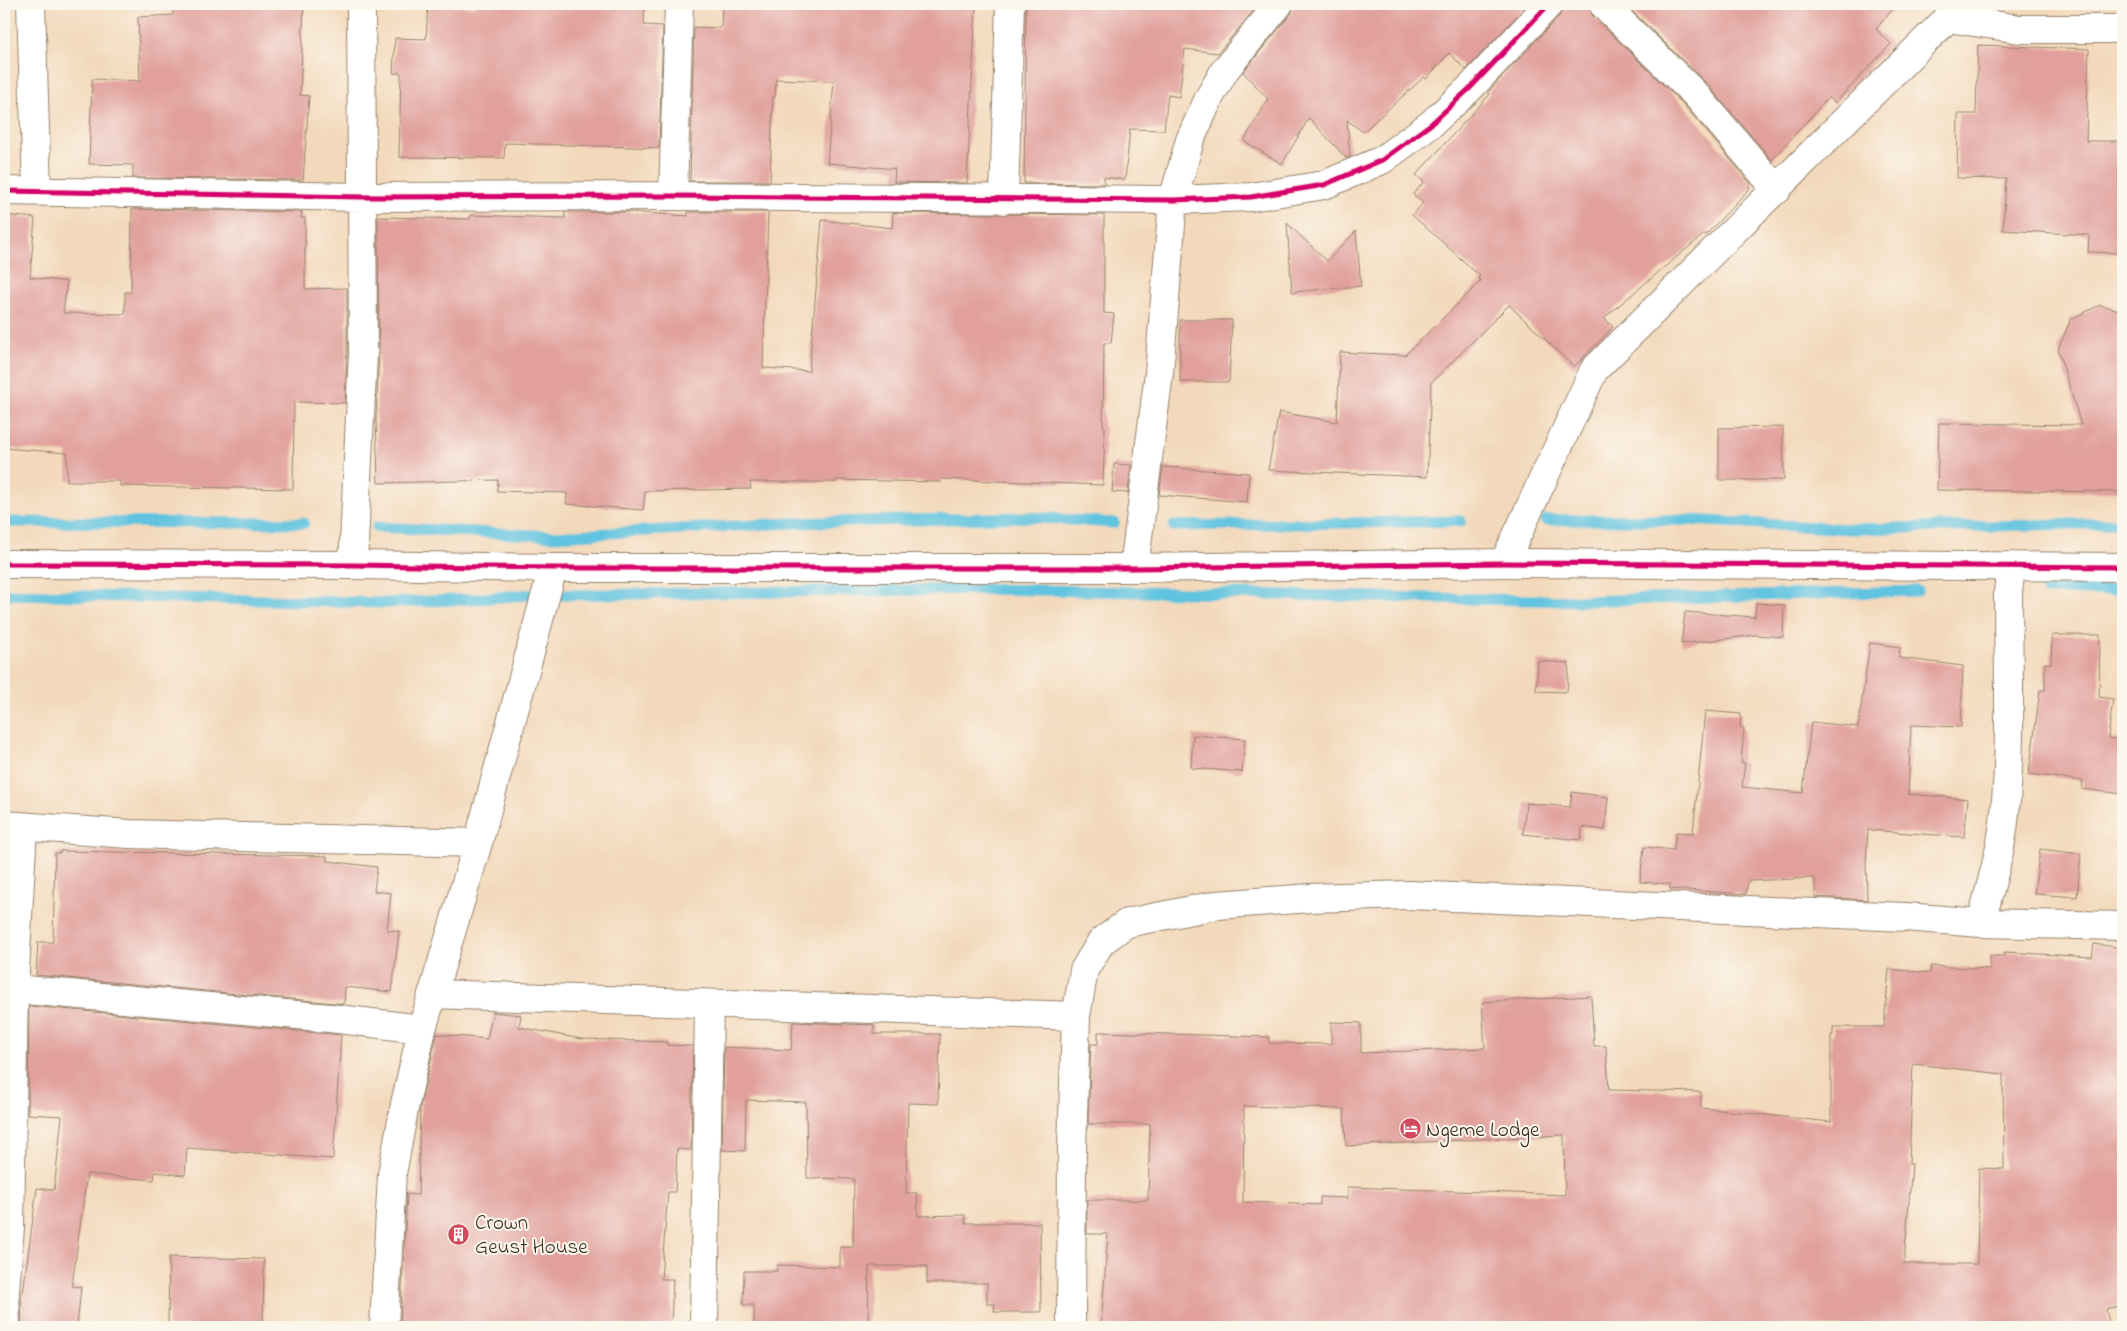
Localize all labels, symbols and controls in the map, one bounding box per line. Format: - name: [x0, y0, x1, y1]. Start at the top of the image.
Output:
- place label: Ngeme Lodge: [1426, 1116, 1540, 1148]
- hotel icon: Ngeme Lodge: [1398, 1117, 1422, 1141]
- place label: Crown Geust House: [475, 1209, 588, 1263]
- building icon: Crown Geust House: [447, 1222, 471, 1246]

